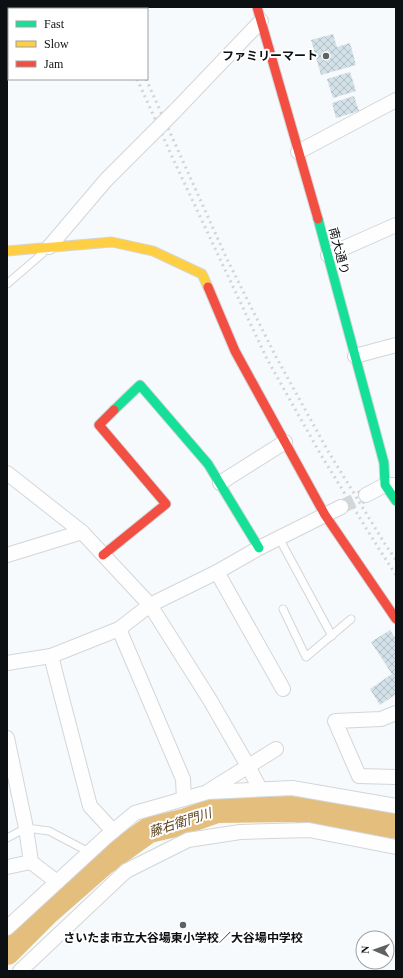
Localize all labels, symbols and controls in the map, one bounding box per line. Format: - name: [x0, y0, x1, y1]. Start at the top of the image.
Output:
- legend: [8, 8, 148, 80]
- text: Fast: [44, 17, 65, 31]
- text: Slow: [44, 37, 69, 51]
- place label: ファミリーマート: [222, 49, 318, 63]
- marker: ファミリーマート: [321, 51, 331, 61]
- text: Jam: [44, 57, 64, 71]
- street label: 南大通り: [326, 226, 352, 276]
- water label: 藤右衛門川: [147, 805, 215, 840]
- marker: さいたま市立大谷場東小学校／大谷場中学校: [178, 920, 188, 930]
- north arrow: [355, 930, 395, 970]
- place label: さいたま市立大谷場東小学校／大谷場中学校: [63, 931, 303, 945]
- text: N: [359, 945, 371, 954]

